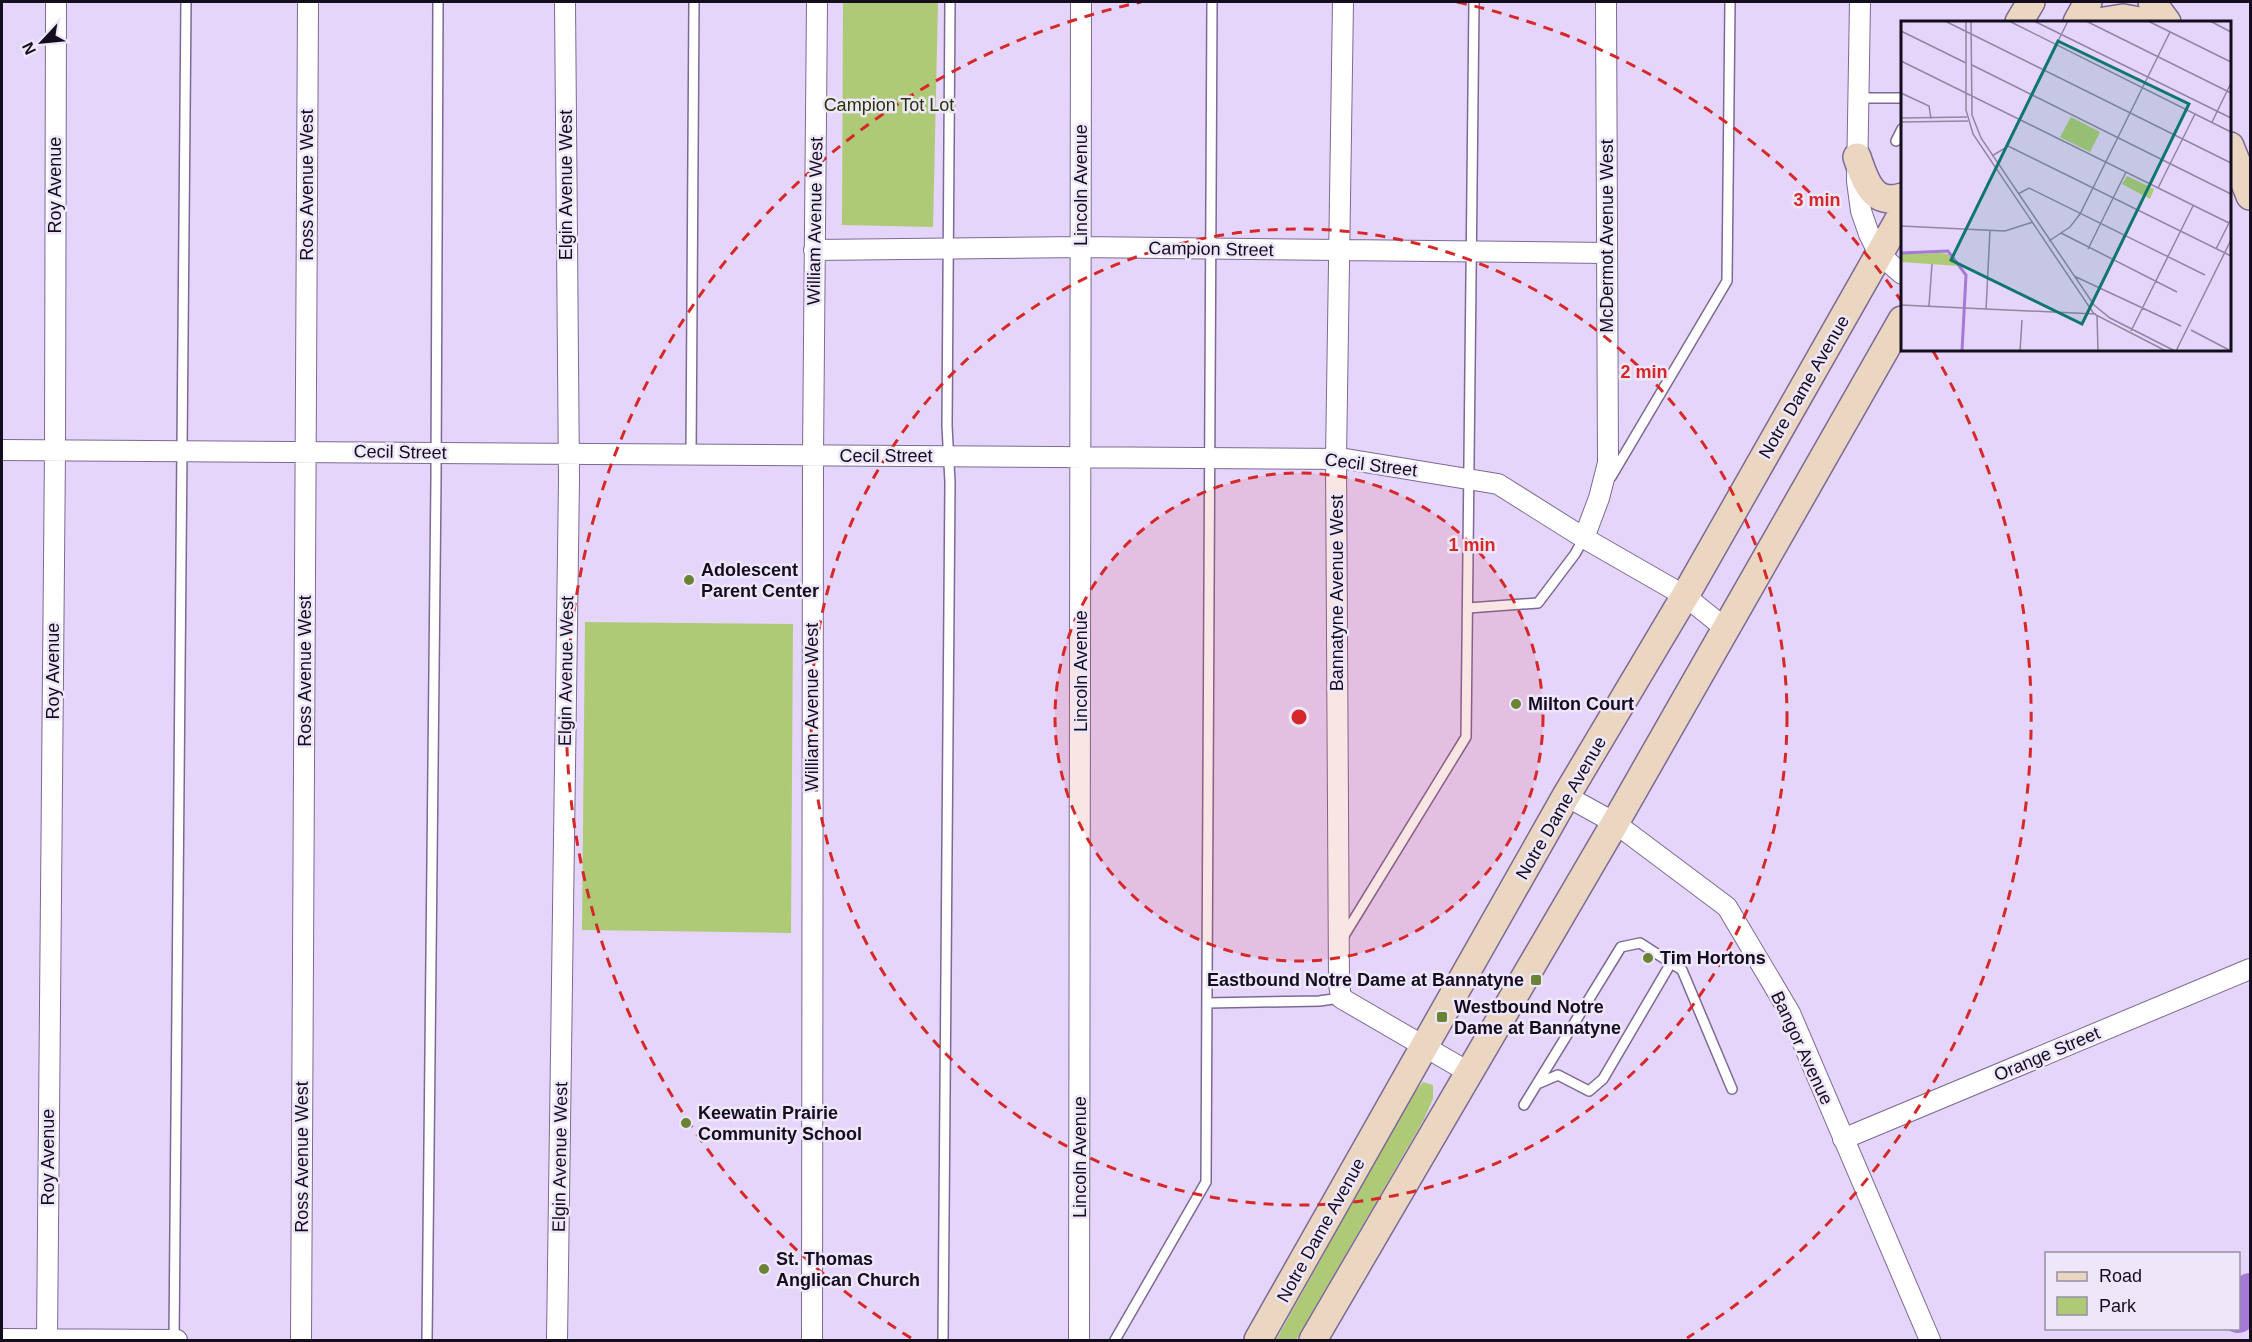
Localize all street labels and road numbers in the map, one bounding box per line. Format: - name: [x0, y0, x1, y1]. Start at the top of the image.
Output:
- street label: Ross Avenue West: [297, 109, 317, 261]
- street label: Elgin Avenue West: [556, 110, 576, 260]
- street label: Lincoln Avenue: [1071, 124, 1091, 246]
- street label: Roy Avenue: [45, 137, 65, 233]
- street label: William Avenue West: [804, 137, 826, 305]
- street label: McDermot Avenue West: [1597, 139, 1617, 333]
- street label: Campion Street: [1148, 238, 1274, 260]
- street label: Notre Dame Avenue: [1755, 312, 1853, 462]
- street label: Cecil Street: [353, 441, 447, 463]
- street label: Cecil Street: [839, 446, 933, 466]
- street label: Cecil Street: [1324, 449, 1418, 481]
- street label: Bannatyne Avenue West: [1327, 495, 1347, 691]
- street label: Ross Avenue West: [295, 595, 315, 747]
- street label: Elgin Avenue West: [555, 596, 577, 746]
- street label: Lincoln Avenue: [1071, 610, 1091, 732]
- street label: Roy Avenue: [43, 623, 63, 719]
- street label: William Avenue West: [802, 623, 822, 791]
- street label: Notre Dame Avenue: [1512, 733, 1610, 883]
- street label: Bangor Avenue: [1767, 988, 1837, 1108]
- street label: Orange Street: [1991, 1023, 2103, 1085]
- street label: Ross Avenue West: [292, 1081, 312, 1233]
- street label: Elgin Avenue West: [549, 1082, 571, 1232]
- street label: Lincoln Avenue: [1070, 1096, 1090, 1218]
- street label: Roy Avenue: [38, 1109, 58, 1205]
- street label: Notre Dame Avenue: [1273, 1154, 1369, 1306]

